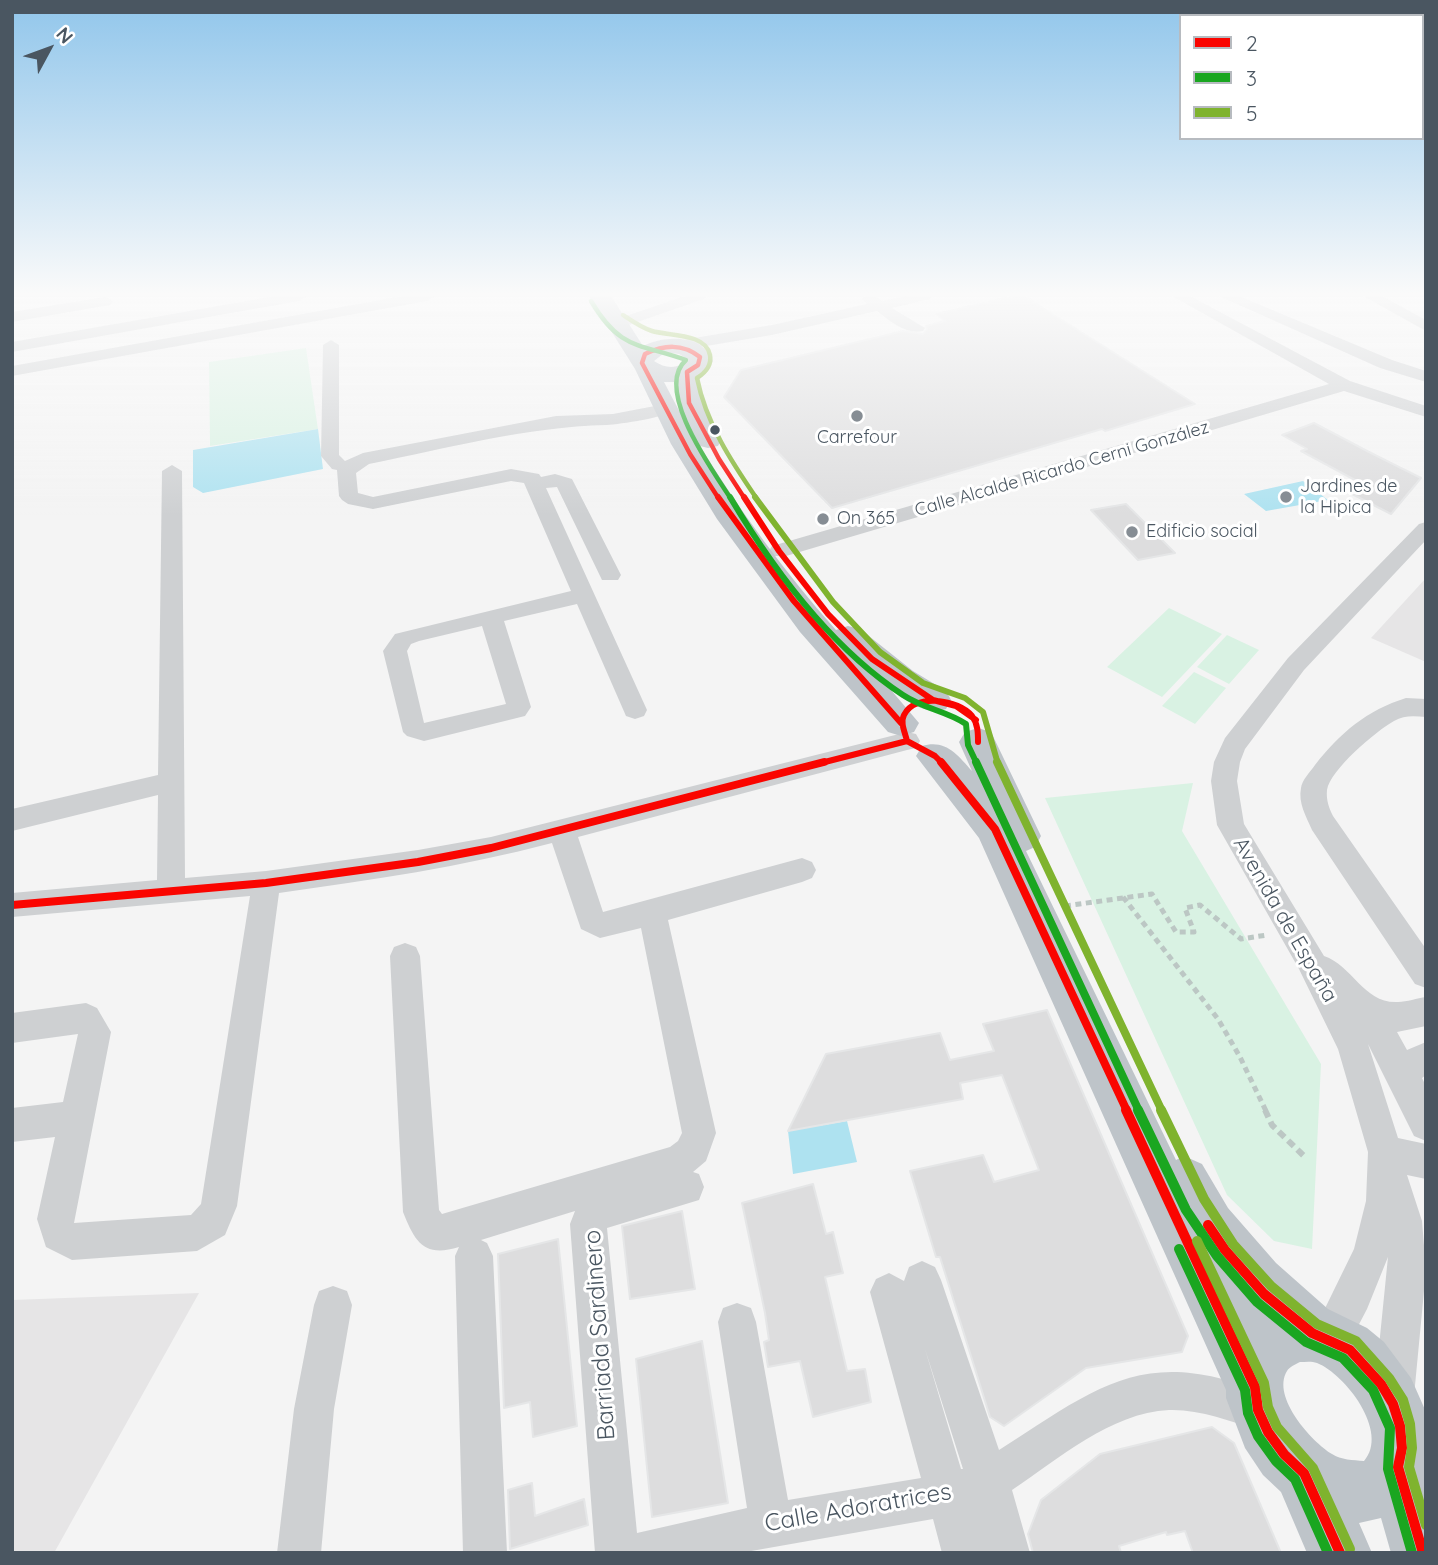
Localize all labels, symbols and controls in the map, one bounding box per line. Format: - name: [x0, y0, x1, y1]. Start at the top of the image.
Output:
- north arrow: [14, 14, 84, 84]
- legend: [1179, 14, 1424, 140]
- text: N: [51, 22, 78, 48]
- text: 2: [1246, 30, 1258, 56]
- text: 3: [1246, 65, 1257, 91]
- text: 5: [1246, 100, 1257, 126]
- marker: Carrefour: [849, 408, 865, 424]
- street label: Calle Alcalde Ricardo Cerni González: [912, 417, 1212, 521]
- unlabelled marker: [708, 423, 722, 437]
- place label: Carrefour: [817, 427, 897, 449]
- place label: Jardines de la Hipica: [1300, 476, 1398, 518]
- marker: Jardines de la Hipica: [1278, 489, 1294, 505]
- place label: On 365: [837, 508, 895, 530]
- marker: On 365: [815, 511, 831, 527]
- place label: Edificio social: [1146, 521, 1258, 543]
- marker: Edificio social: [1124, 524, 1140, 540]
- street label: Avenida de España: [1228, 833, 1342, 1007]
- street label: Barriada Sardinero: [578, 1229, 622, 1441]
- street label: Calle Adoratrices: [762, 1477, 954, 1539]

